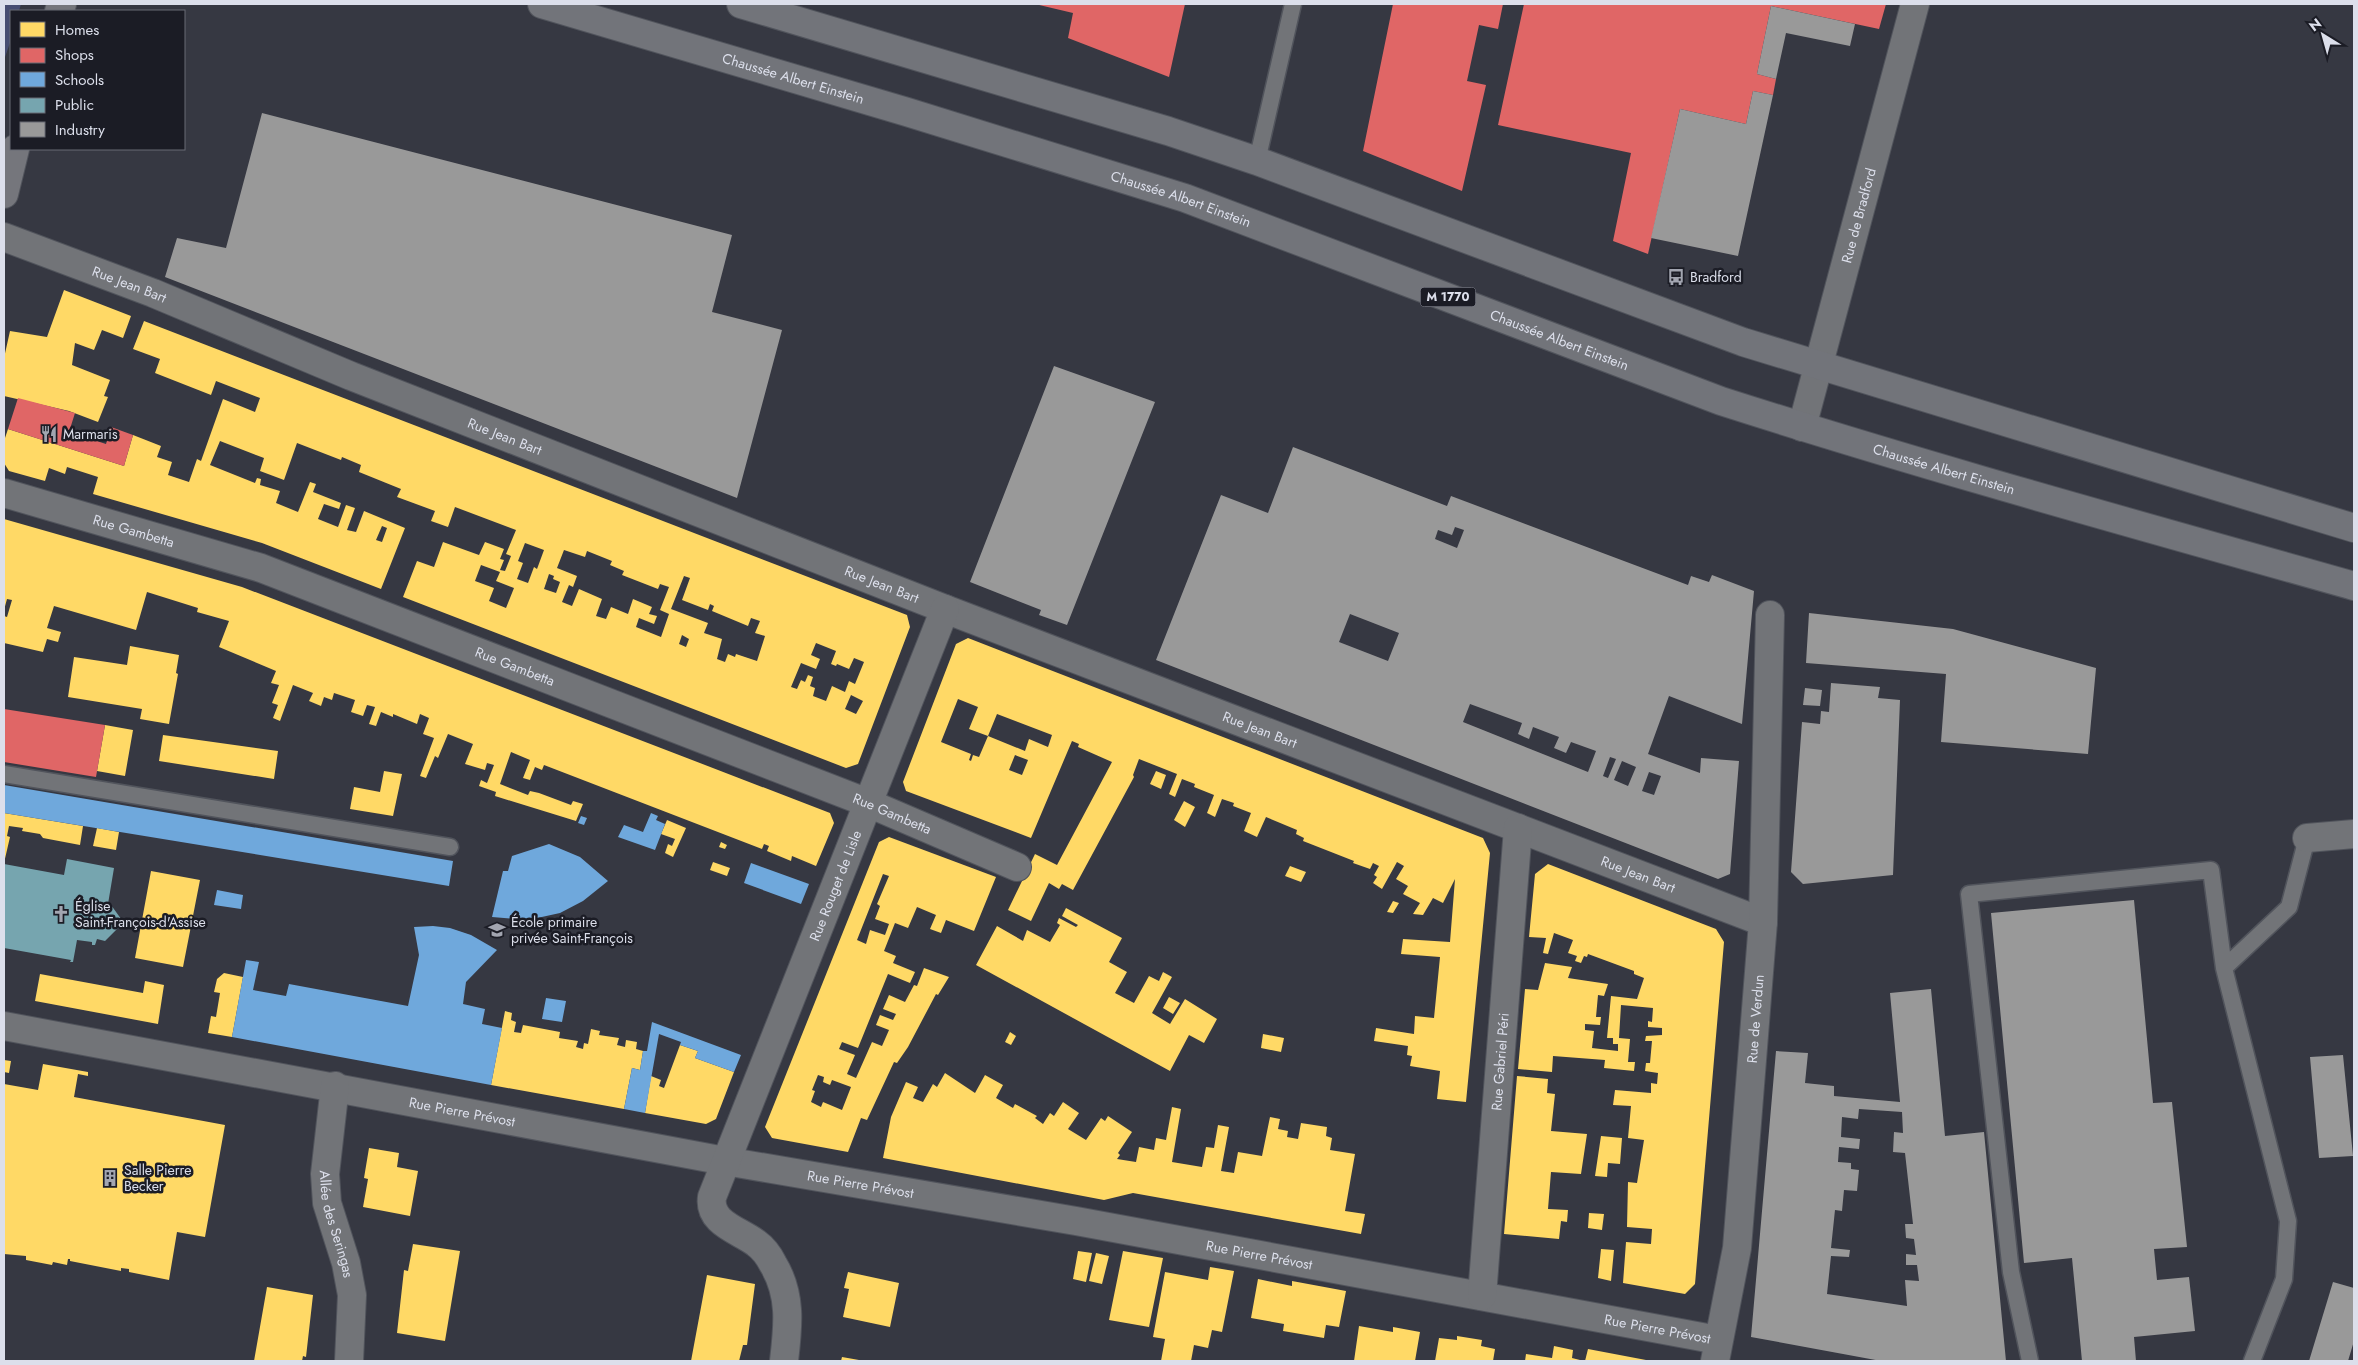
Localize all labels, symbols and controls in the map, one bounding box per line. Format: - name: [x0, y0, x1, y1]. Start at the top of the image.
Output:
- legend: [10, 10, 185, 150]
- north arrow: [2298, 10, 2348, 60]
- text: N: [2305, 13, 2326, 36]
- text: Homes: [55, 19, 99, 41]
- text: Shops: [55, 44, 94, 66]
- street label: Chaussée Albert Einstein: [720, 48, 867, 109]
- text: Schools: [55, 69, 104, 91]
- text: Public: [55, 94, 94, 116]
- text: Industry: [55, 119, 105, 141]
- street label: Chaussée Albert Einstein: [1108, 166, 1254, 232]
- street label: Rue de Bradford: [1836, 166, 1881, 265]
- street label: Rue Jean Bart: [89, 261, 170, 308]
- bus stop icon: Bradford: [1666, 267, 1686, 287]
- place label: Bradford: [1690, 267, 1742, 287]
- road number: M 1770: [1420, 288, 1476, 306]
- street label: Chaussée Albert Einstein: [1487, 304, 1632, 375]
- street label: Rue Jean Bart: [465, 413, 545, 460]
- restaurant icon: Marmaris: [39, 424, 59, 444]
- place label: Marmaris: [63, 424, 118, 444]
- street label: Chaussée Albert Einstein: [1871, 439, 2017, 499]
- street label: Rue Gambetta: [91, 509, 177, 552]
- street label: Rue Jean Bart: [842, 561, 922, 608]
- street label: Rue Gambetta: [472, 642, 558, 691]
- street label: Rue Jean Bart: [1220, 706, 1301, 753]
- street label: Rue Gambetta: [850, 788, 935, 839]
- street label: Rue Rouget de Lisle: [804, 827, 866, 944]
- street label: Rue Jean Bart: [1598, 851, 1679, 898]
- place label: Église Saint-François-d'Assise: [75, 896, 206, 932]
- church icon: Église Saint-François-d'Assise: [51, 904, 71, 924]
- place label: École primaire privée Saint-François: [511, 912, 633, 948]
- school or university icon: École primaire privée Saint-François: [487, 920, 507, 940]
- street label: Rue de Verdun: [1742, 974, 1769, 1064]
- street label: Rue Gabriel Péri: [1486, 1012, 1514, 1111]
- street label: Rue Pierre Prévost: [407, 1092, 517, 1132]
- place label: Salle Pierre Becker: [124, 1160, 191, 1196]
- street label: Rue Pierre Prévost: [806, 1165, 916, 1203]
- building icon: Salle Pierre Becker: [100, 1168, 120, 1188]
- street label: Allée des Seringas: [315, 1169, 359, 1280]
- street label: Rue Pierre Prévost: [1204, 1235, 1315, 1275]
- street label: Rue Pierre Prévost: [1603, 1309, 1713, 1349]

